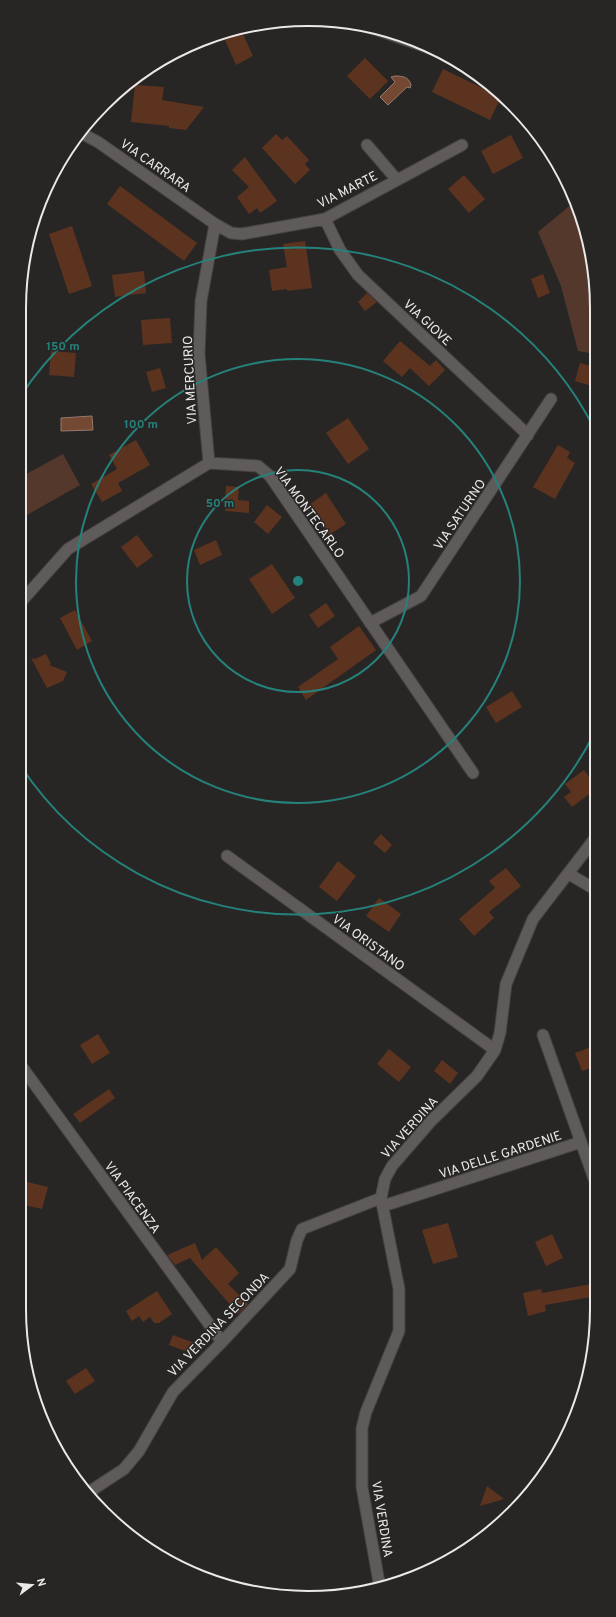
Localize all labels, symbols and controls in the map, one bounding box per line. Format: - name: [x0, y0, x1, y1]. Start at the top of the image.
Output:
- street label: VIA CARRARA: [116, 136, 193, 197]
- street label: VIA MARTE: [315, 169, 381, 213]
- street label: VIA GIOVE: [399, 297, 454, 350]
- street label: VIA MERCURIO: [181, 335, 201, 425]
- text: 150 m: [46, 339, 80, 355]
- text: 100 m: [124, 417, 158, 433]
- street label: VIA MONTECARLO: [270, 464, 347, 562]
- street label: VIA SATURNO: [431, 477, 490, 553]
- text: 50 m: [206, 496, 234, 512]
- centre of rings: [291, 574, 305, 588]
- street label: VIA ORISTANO: [328, 912, 407, 975]
- street label: VIA VERDINA: [379, 1094, 442, 1162]
- street label: VIA DELLE GARDENIE: [437, 1128, 564, 1183]
- street label: VIA PIACENZA: [100, 1159, 163, 1237]
- street label: VIA VERDINA SECONDA: [165, 1270, 274, 1381]
- street label: VIA VERDINA: [367, 1480, 395, 1559]
- north arrow: [12, 1565, 52, 1605]
- text: N: [33, 1577, 48, 1588]

